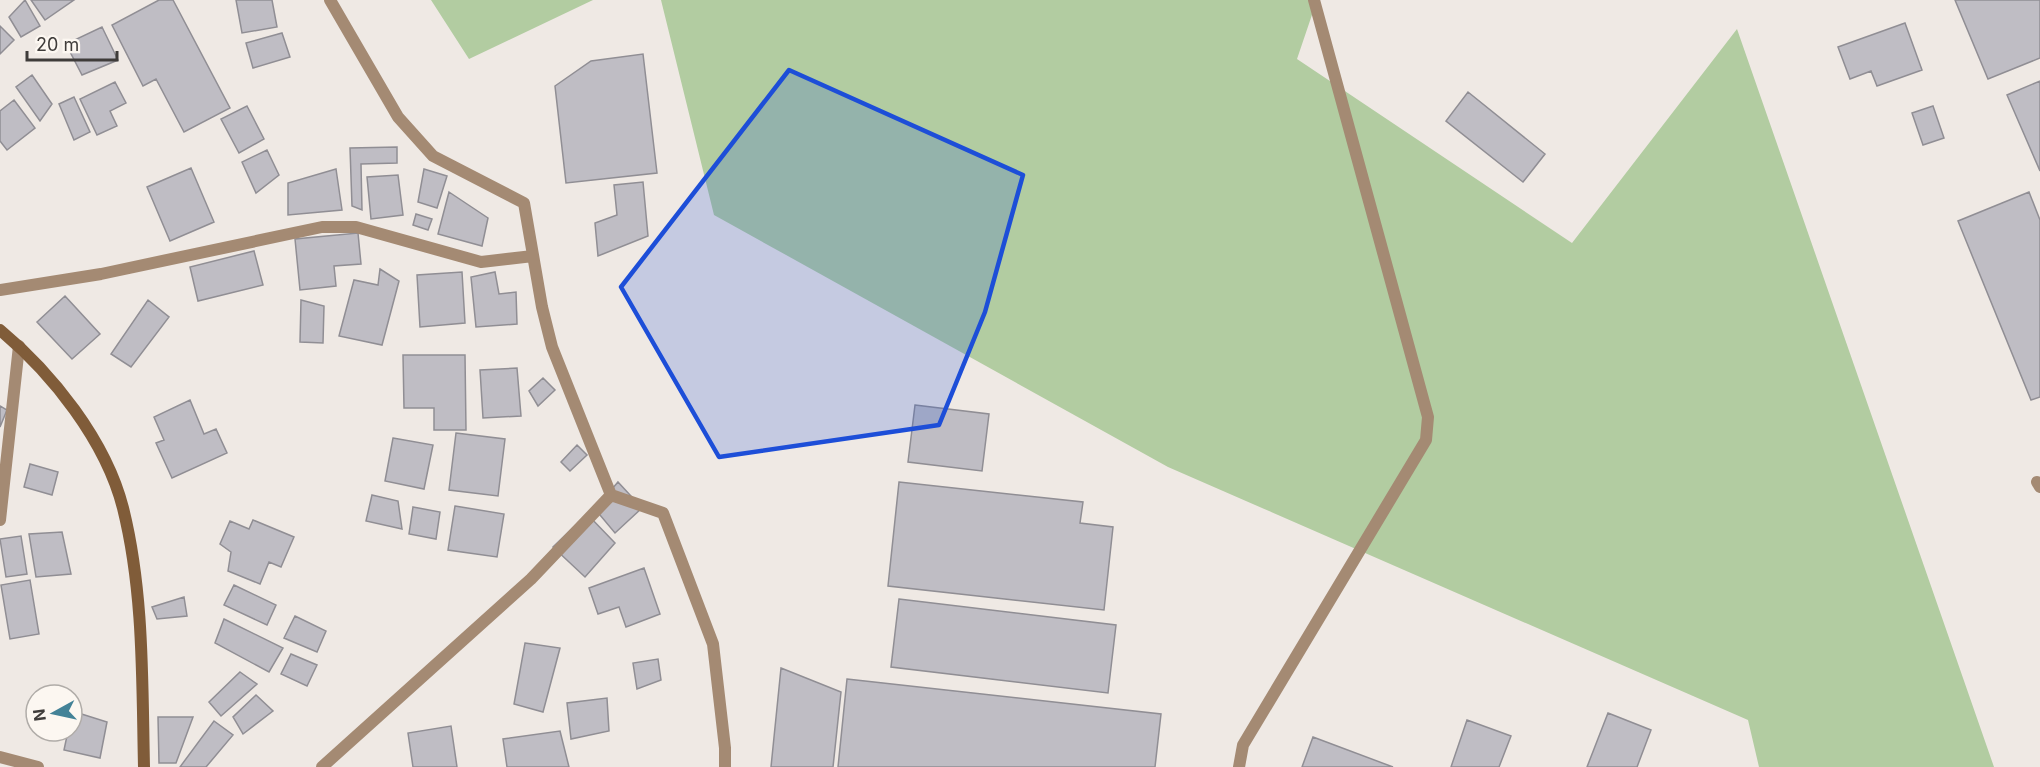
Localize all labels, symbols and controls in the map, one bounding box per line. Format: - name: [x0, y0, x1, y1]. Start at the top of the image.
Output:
- scale bar: [27, 24, 117, 62]
- text: 20 m: [36, 34, 79, 55]
- north arrow: [24, 683, 84, 743]
- text: N: [28, 708, 50, 723]

